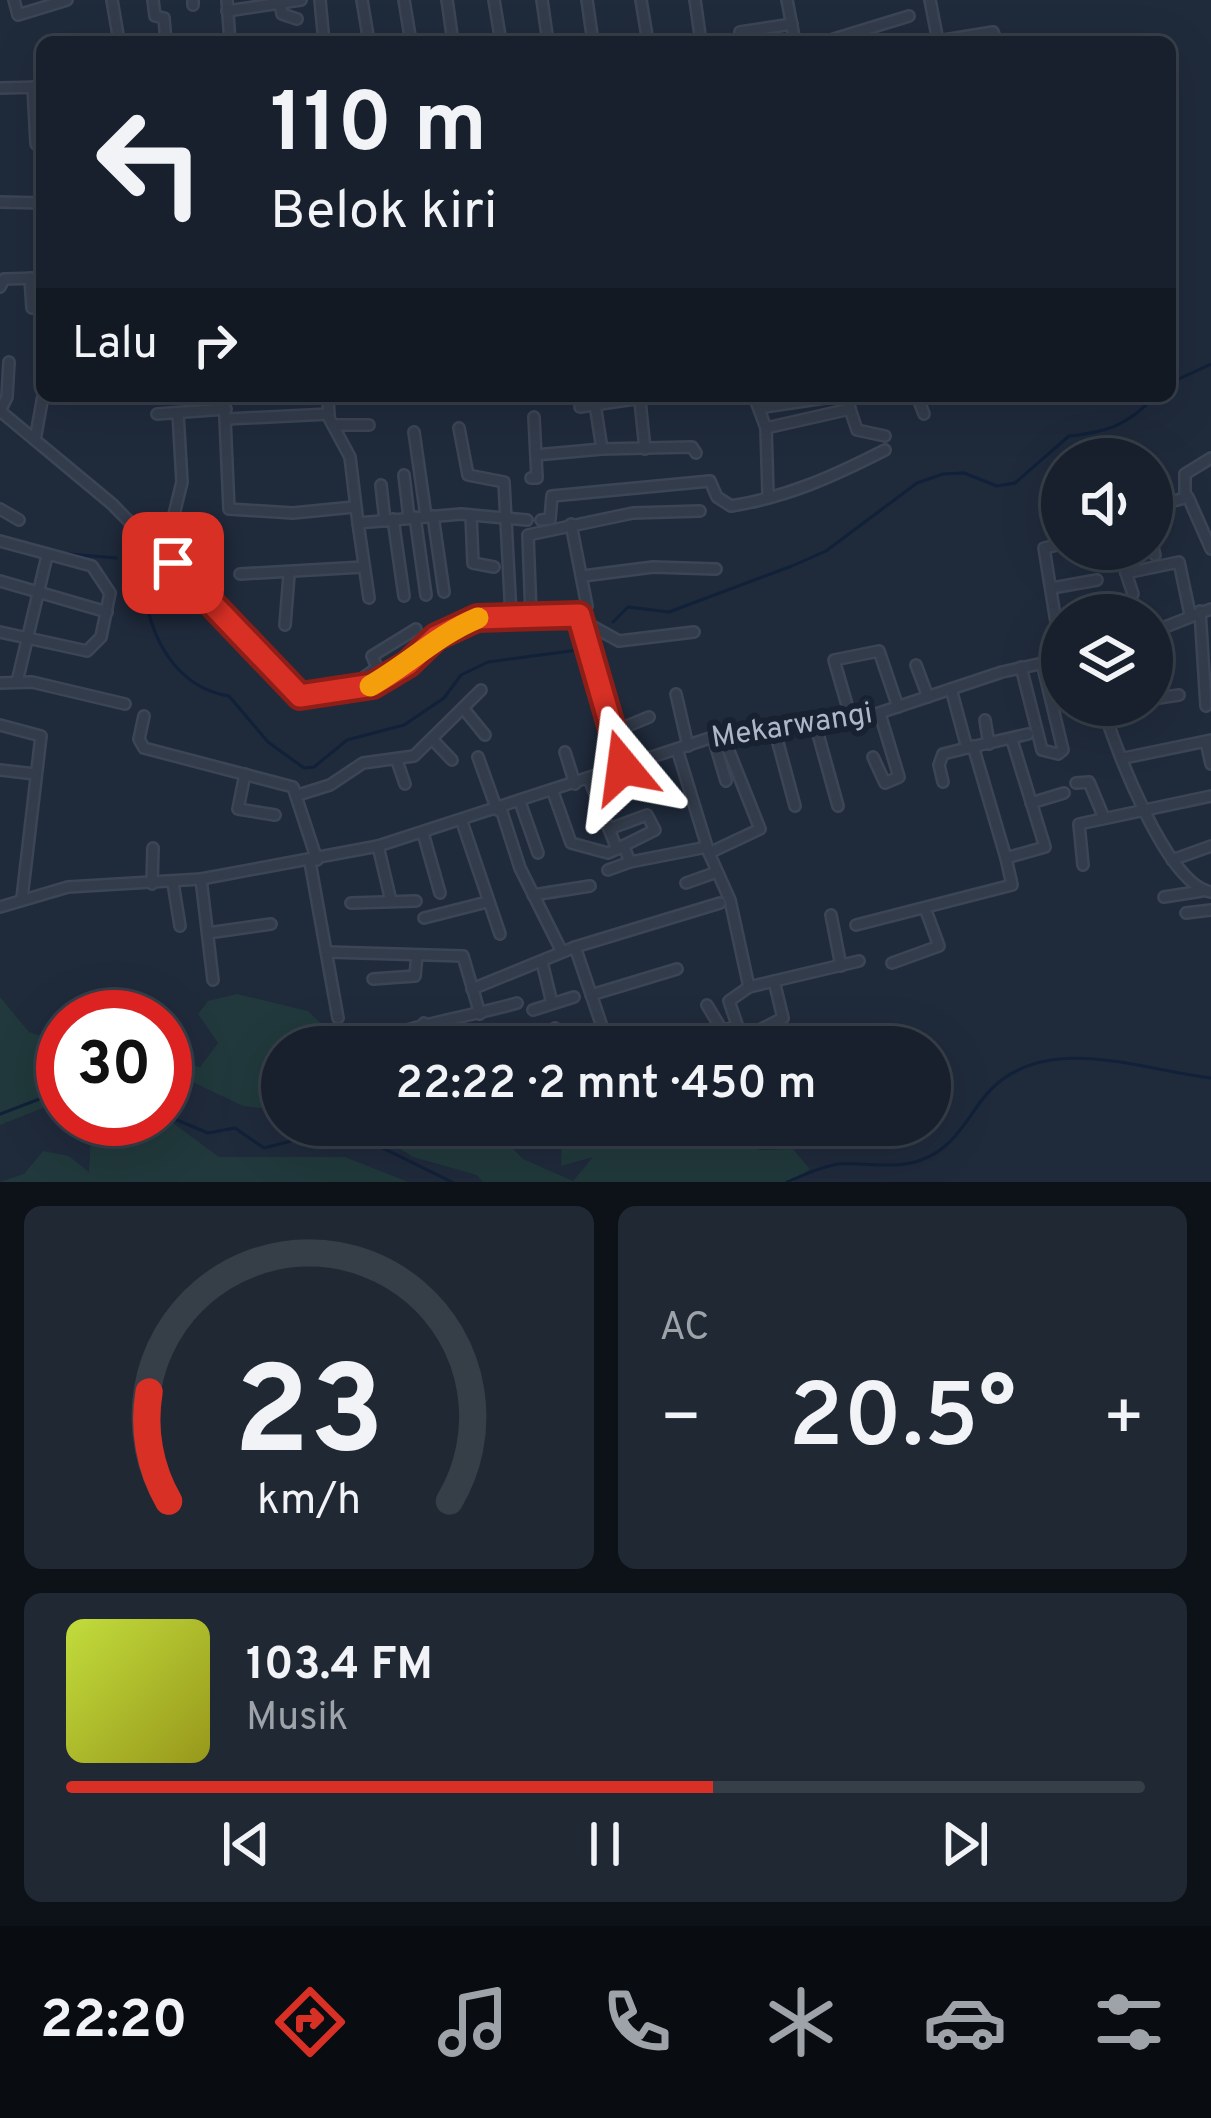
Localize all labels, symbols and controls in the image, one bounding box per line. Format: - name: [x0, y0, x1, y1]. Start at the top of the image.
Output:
- text: 110 m: [270, 75, 487, 181]
- icon: left: [72, 84, 228, 240]
- text: Belok kiri: [270, 179, 497, 248]
- icon: right: [182, 312, 248, 378]
- text: Lalu: [72, 317, 158, 374]
- map controls: [1041, 438, 1173, 726]
- button: sound: [1041, 438, 1173, 570]
- pin: [122, 512, 224, 614]
- icon: arrive: [140, 530, 206, 596]
- button: layers: [1041, 594, 1173, 726]
- street label: Mekarwangi: [709, 696, 875, 758]
- position arrow: [560, 704, 686, 830]
- speed limit sign: 30: [36, 990, 192, 1146]
- text: 22:22 · 2 mnt · 450 m: [395, 1057, 817, 1114]
- text: AC: [660, 1305, 709, 1354]
- text: 23: [233, 1340, 384, 1498]
- text: 20.5°: [788, 1365, 1016, 1478]
- text: −: [660, 1380, 702, 1463]
- text: +: [1102, 1380, 1145, 1463]
- text: km/h: [257, 1474, 361, 1528]
- text: 103.4 FM: [246, 1638, 433, 1695]
- text: Musik: [246, 1695, 348, 1744]
- icon: previous: [213, 1811, 279, 1877]
- icon: pause: [572, 1811, 638, 1877]
- icon: next: [932, 1811, 998, 1877]
- icon: directions: [268, 1980, 352, 2064]
- icon: music: [431, 1980, 515, 2064]
- icon: phone: [595, 1980, 679, 2064]
- icon: climate: [759, 1980, 843, 2064]
- icon: car: [923, 1980, 1007, 2064]
- icon: filters: [1087, 1980, 1171, 2064]
- text: 22:20: [40, 1988, 188, 2057]

